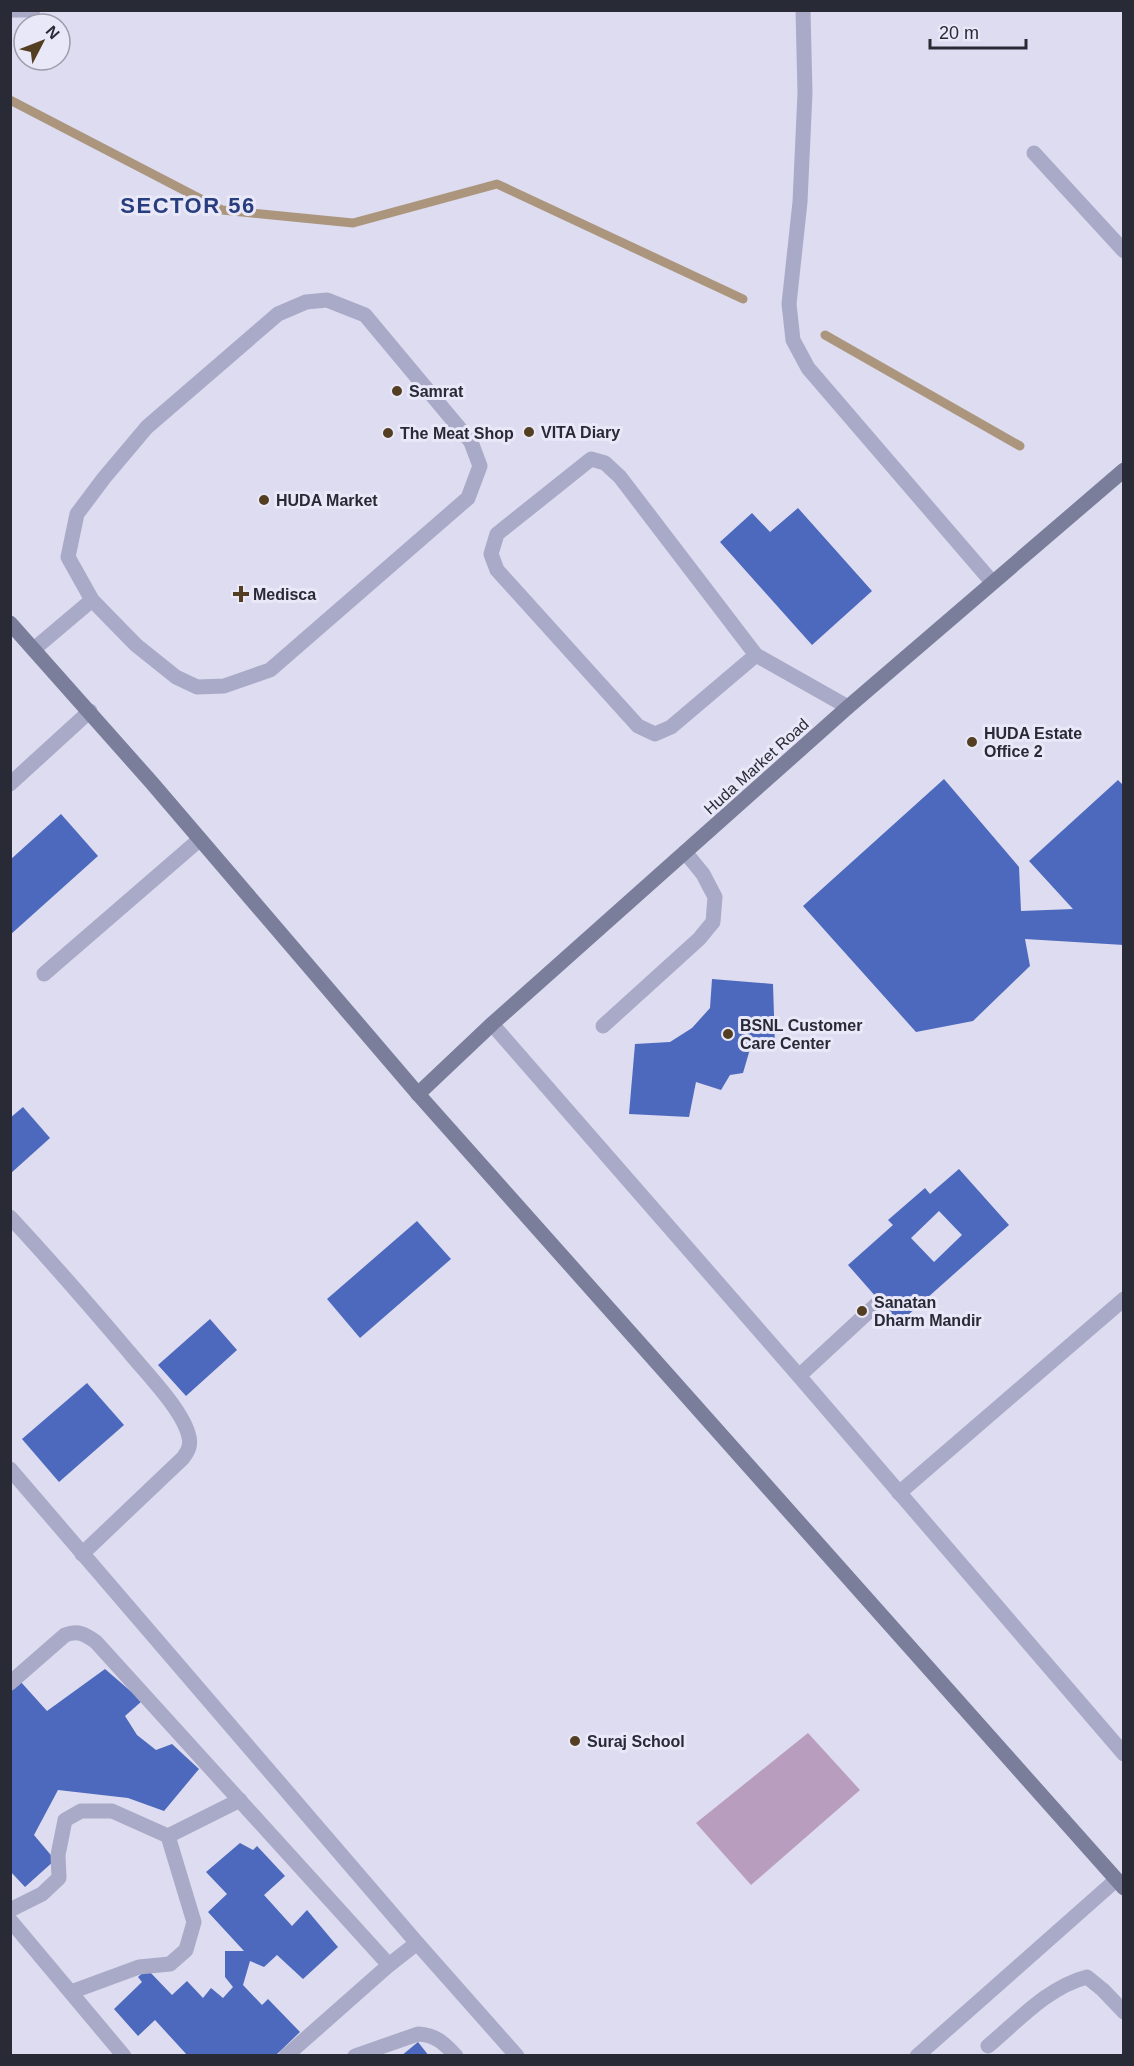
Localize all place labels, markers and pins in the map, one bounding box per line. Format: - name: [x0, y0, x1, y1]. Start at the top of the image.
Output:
- place label: Samrat: [409, 383, 464, 400]
- marker: Samrat: [390, 384, 404, 398]
- place label: VITA Diary: [541, 424, 620, 441]
- place label: The Meat Shop: [400, 425, 514, 442]
- marker: VITA Diary: [522, 425, 536, 439]
- marker: The Meat Shop: [381, 426, 395, 440]
- place label: HUDA Market: [276, 492, 378, 509]
- marker: HUDA Market: [257, 493, 271, 507]
- place label: Medisca: [253, 586, 316, 603]
- marker: Medisca: [234, 587, 248, 601]
- place label: HUDA Estate Office 2: [984, 725, 1082, 760]
- marker: HUDA Estate Office 2: [965, 735, 979, 749]
- place label: BSNL Customer Care Center: [740, 1017, 862, 1052]
- marker: BSNL Customer Care Center: [721, 1027, 735, 1041]
- place label: Sanatan Dharm Mandir: [874, 1294, 982, 1329]
- marker: Sanatan Dharm Mandir: [855, 1304, 869, 1318]
- place label: Suraj School: [587, 1733, 685, 1750]
- marker: Suraj School: [568, 1734, 582, 1748]

